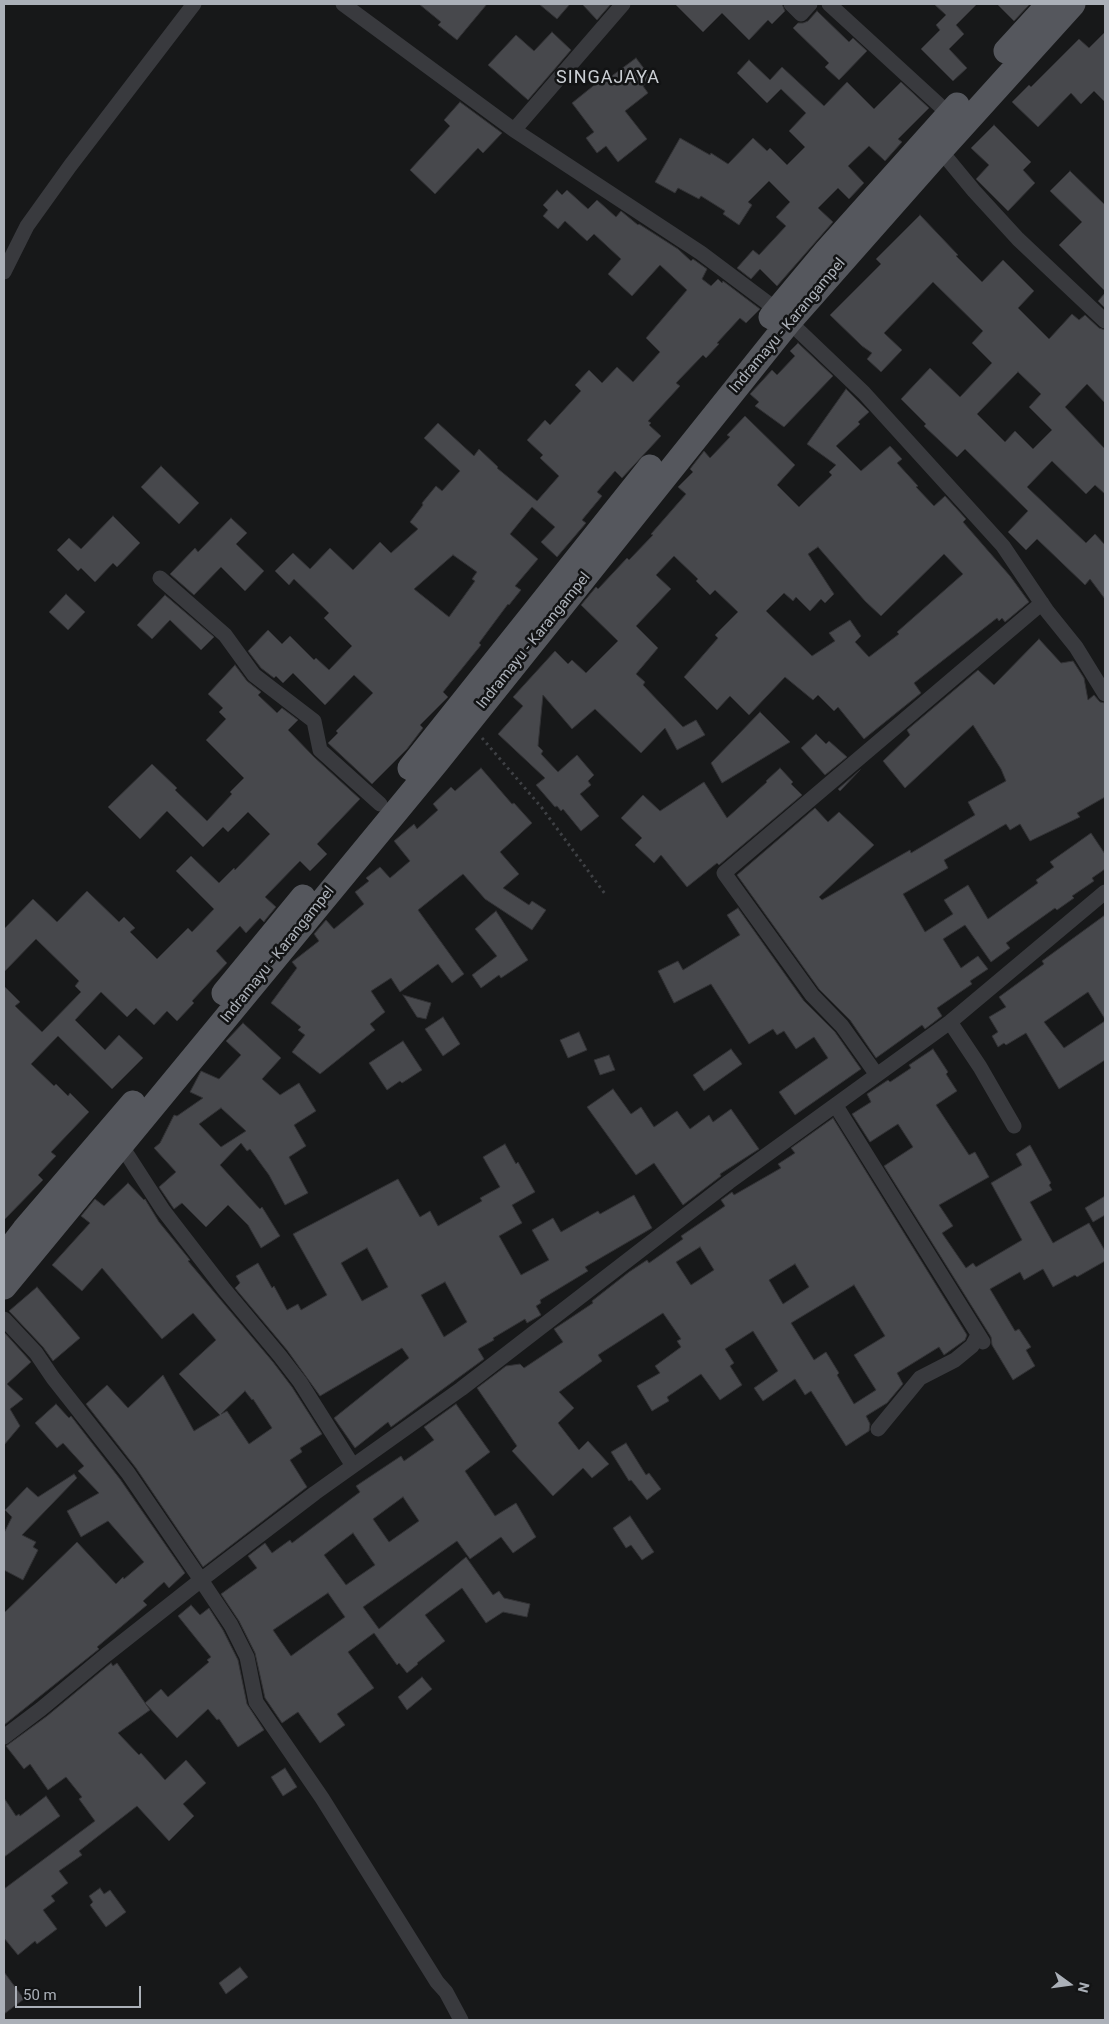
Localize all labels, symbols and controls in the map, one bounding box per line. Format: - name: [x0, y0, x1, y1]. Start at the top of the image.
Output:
- district label: SINGAJAYA: [555, 67, 661, 89]
- street label: Indramayu - Karangampel: [726, 255, 850, 397]
- street label: Indramayu - Karangampel: [473, 569, 595, 713]
- street label: Indramayu - Karangampel: [217, 883, 339, 1027]
- north arrow: [1044, 1959, 1094, 2009]
- scale bar: [18, 1976, 144, 2008]
- text: N: [1075, 1981, 1093, 1994]
- text: 50 m: [23, 1986, 57, 2004]

